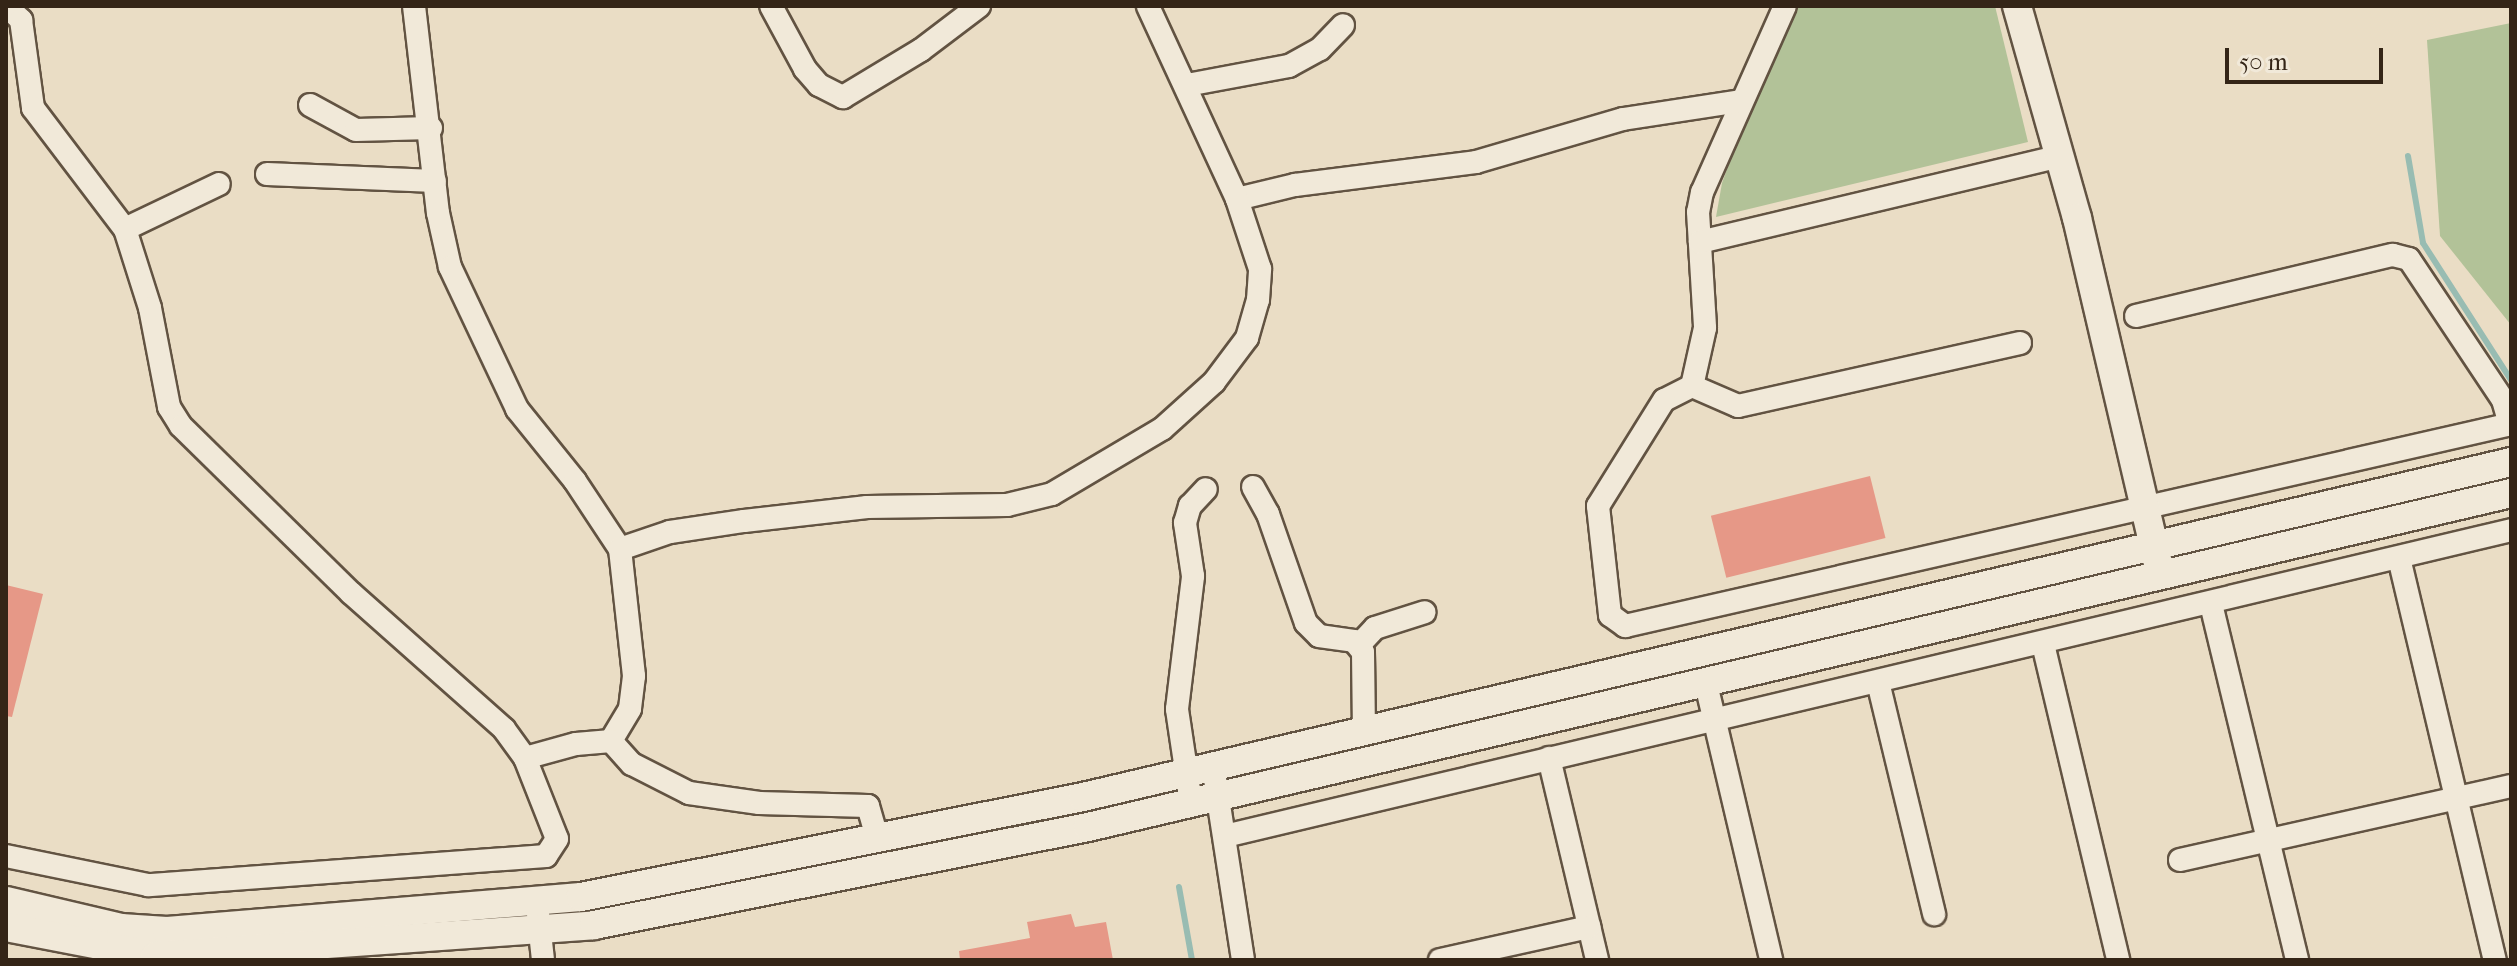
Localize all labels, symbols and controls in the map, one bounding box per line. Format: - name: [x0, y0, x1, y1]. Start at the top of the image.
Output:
- scale bar: [2229, 32, 2387, 82]
- text: 50 m: [2239, 48, 2288, 76]

